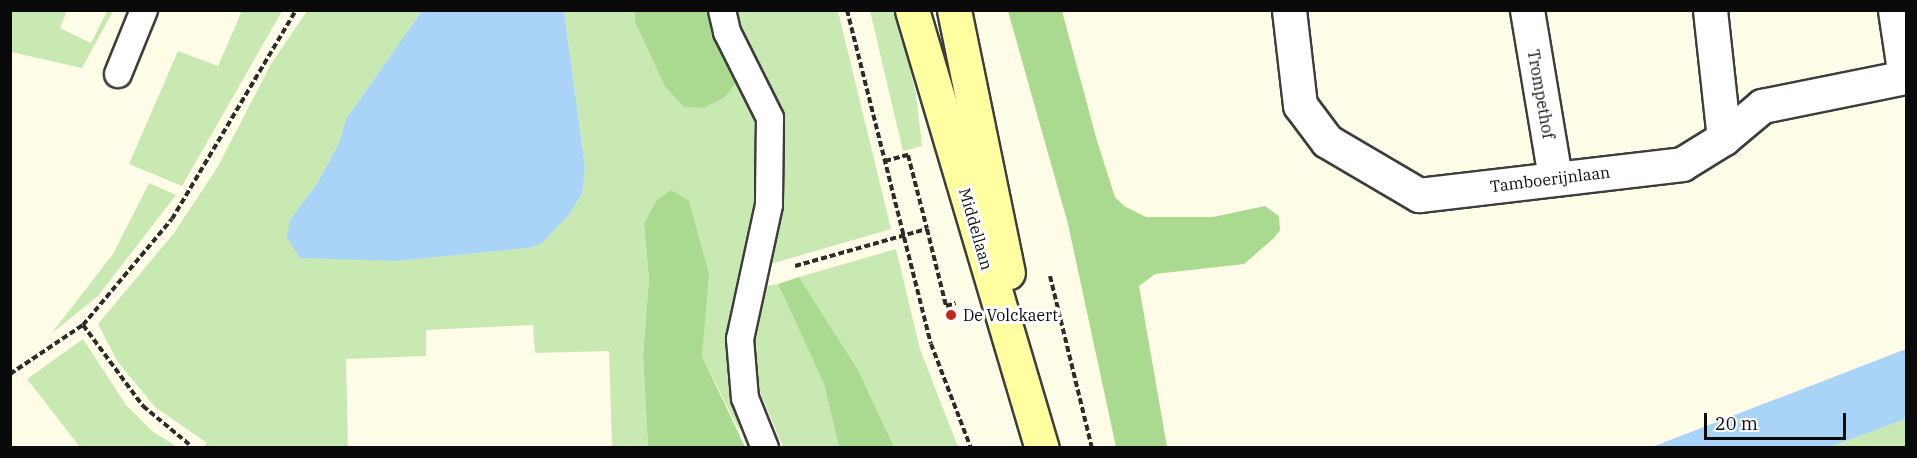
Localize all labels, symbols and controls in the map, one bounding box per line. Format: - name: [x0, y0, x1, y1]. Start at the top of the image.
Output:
- street label: Trompethof: [1524, 48, 1558, 140]
- street label: Tamboerijnlaan: [1489, 162, 1611, 196]
- street label: Middellaan: [955, 186, 997, 272]
- place label: De Volckaert: [963, 305, 1058, 325]
- marker: De Volckaert: [944, 308, 958, 322]
- scale bar: [1707, 401, 1850, 439]
- text: 20 m: [1715, 412, 1758, 435]

